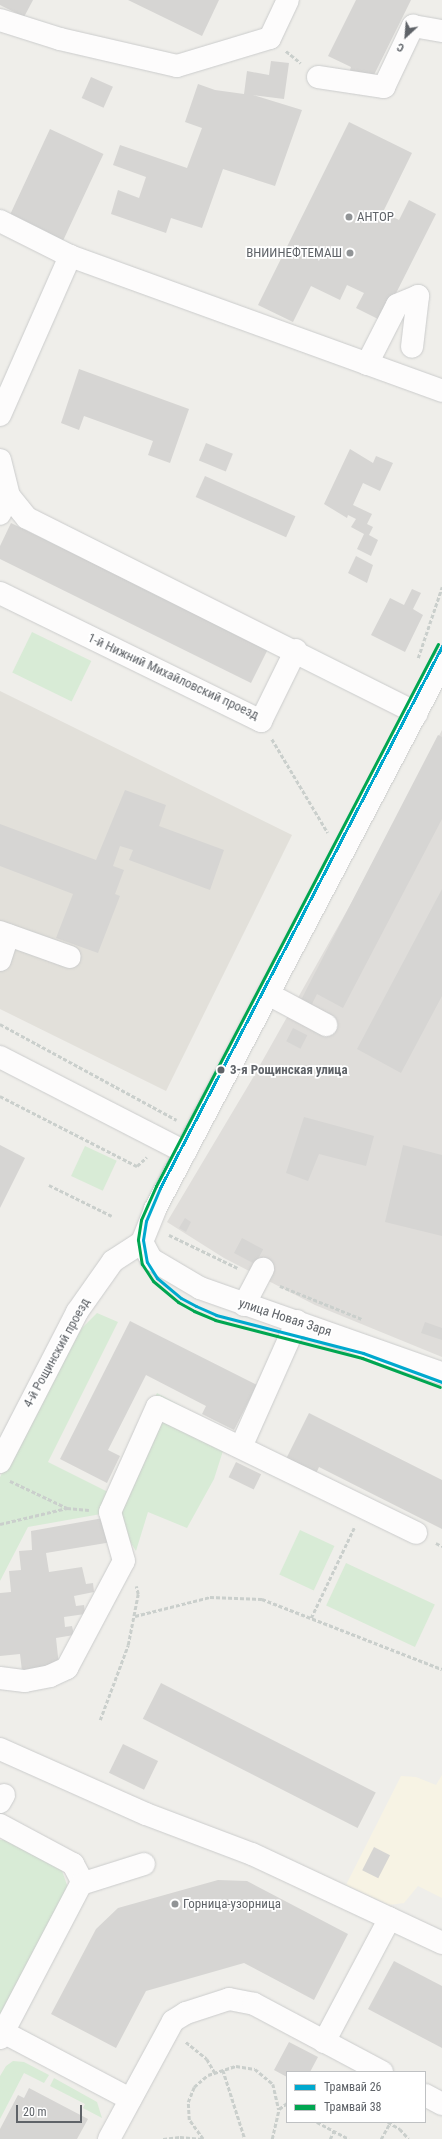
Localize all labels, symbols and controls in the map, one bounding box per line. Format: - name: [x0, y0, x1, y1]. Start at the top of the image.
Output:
- north arrow: [386, 16, 426, 56]
- text: С: [395, 40, 406, 54]
- place label: АНТОР: [357, 209, 394, 225]
- marker: АНТОР: [344, 212, 354, 222]
- place label: ВНИИНЕФТЕМАШ: [246, 245, 342, 261]
- marker: ВНИИНЕФТЕМАШ: [345, 248, 355, 258]
- street label: 1-й Нижний Михайловский проезд: [85, 630, 261, 724]
- place label: 3-я Рощинская улица: [230, 1062, 348, 1078]
- marker: 3-я Рощинская улица: [215, 1064, 227, 1076]
- street label: 4-й Рощинский проезд: [21, 1296, 93, 1410]
- street label: улица Новая Заря: [237, 1296, 333, 1340]
- place label: Горница-узорница: [183, 1896, 281, 1912]
- marker: Горница-узорница: [170, 1899, 180, 1909]
- legend: [286, 2071, 426, 2123]
- text: Трамвай 26: [324, 2080, 382, 2094]
- scale bar: [18, 2097, 84, 2123]
- text: Трамвай 38: [324, 2100, 382, 2114]
- text: 20 m: [23, 2105, 47, 2119]

